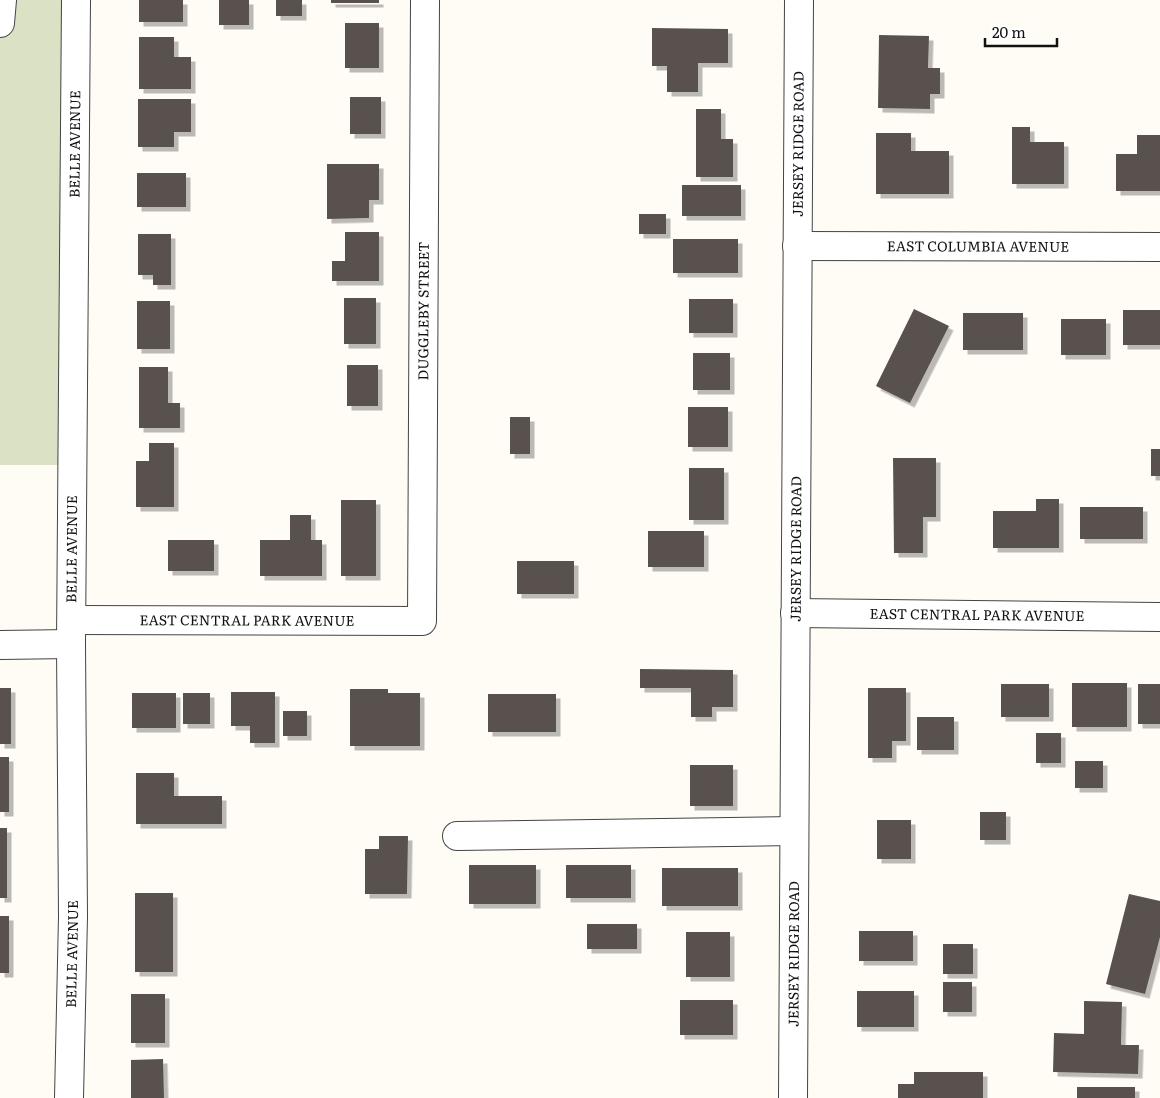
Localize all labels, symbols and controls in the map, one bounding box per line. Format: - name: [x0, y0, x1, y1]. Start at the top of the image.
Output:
- scale bar: [985, 15, 1058, 47]
- text: 20 m: [992, 20, 1026, 43]
- street label: JERSEY RIDGE ROAD: [787, 71, 808, 217]
- street label: BELLE AVENUE: [63, 90, 84, 198]
- street label: EAST COLUMBIA AVENUE: [887, 235, 1069, 256]
- street label: DUGGLEBY STREET: [412, 242, 433, 380]
- street label: JERSEY RIDGE ROAD: [785, 476, 805, 622]
- street label: BELLE AVENUE: [60, 495, 81, 603]
- street label: EAST CENTRAL PARK AVENUE: [869, 603, 1085, 625]
- street label: EAST CENTRAL PARK AVENUE: [140, 609, 355, 630]
- street label: JERSEY RIDGE ROAD: [782, 881, 803, 1027]
- street label: BELLE AVENUE: [60, 900, 82, 1008]

